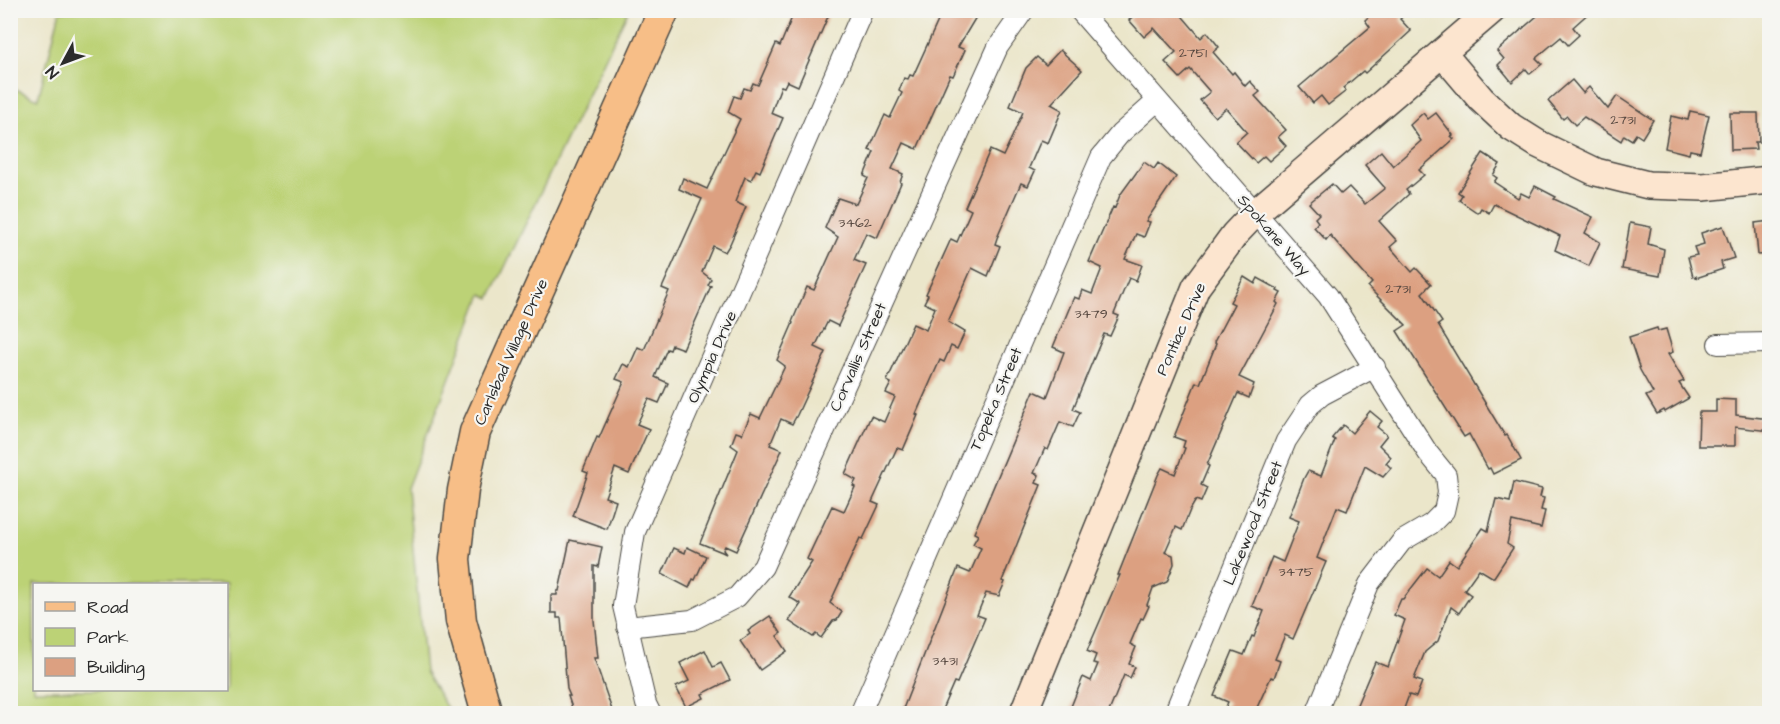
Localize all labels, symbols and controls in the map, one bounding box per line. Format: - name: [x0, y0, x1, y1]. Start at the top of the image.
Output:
- north arrow: [33, 33, 93, 93]
- house number: 2751: [1179, 43, 1207, 63]
- text: N: [41, 61, 64, 83]
- house number: 2731: [1610, 110, 1636, 130]
- street label: Spokane Way: [1232, 190, 1316, 281]
- house number: 3462: [838, 213, 872, 233]
- street label: Carlsbad Village Drive: [469, 275, 554, 429]
- street label: Pontiac Drive: [1151, 279, 1211, 379]
- house number: 2731: [1385, 279, 1411, 299]
- street label: Corvallis Street: [824, 299, 892, 415]
- house number: 3479: [1074, 304, 1108, 324]
- street label: Olympia Drive: [682, 307, 743, 407]
- street label: Topeka Street: [964, 343, 1028, 454]
- street label: Lakewood Street: [1218, 457, 1288, 589]
- house number: 3475: [1278, 562, 1314, 582]
- legend: [33, 583, 228, 691]
- text: Road: [87, 595, 128, 620]
- text: Park: [87, 625, 129, 650]
- house number: 3431: [932, 651, 958, 671]
- text: Building: [87, 655, 145, 681]

